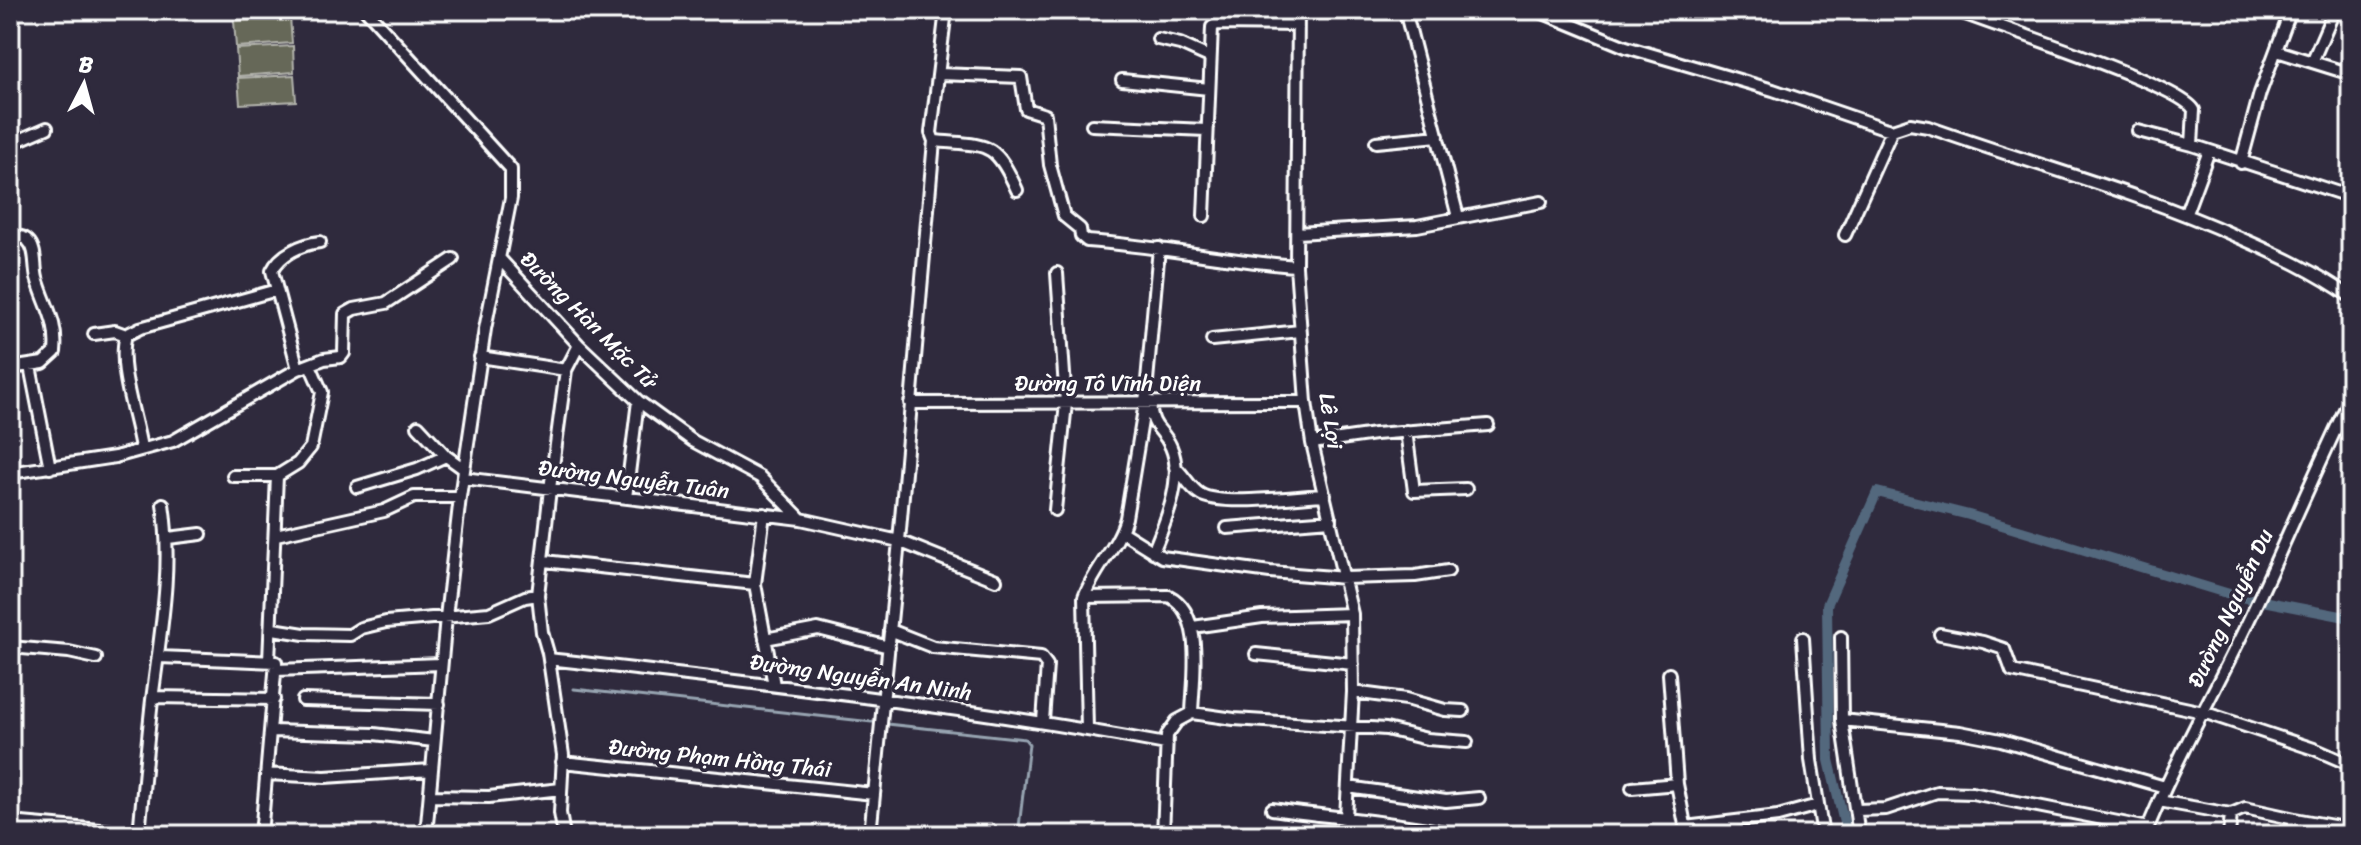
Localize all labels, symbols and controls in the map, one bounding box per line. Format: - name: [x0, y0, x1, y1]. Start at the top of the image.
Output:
- north arrow: [44, 44, 124, 124]
- text: B: [77, 44, 95, 85]
- street label: Đường Hàn Mặc Tử: [510, 241, 669, 400]
- street label: Đường Tô Vĩnh Diện: [1015, 364, 1201, 403]
- street label: Lê Lợi: [1307, 390, 1355, 453]
- street label: Đường Nguyễn Tuân: [536, 448, 732, 510]
- street label: Đường Nguyễn Du: [2176, 522, 2284, 694]
- street label: Đường Nguyễn An Ninh: [747, 642, 975, 712]
- street label: Đường Phạm Hồng Thái: [607, 727, 834, 789]

